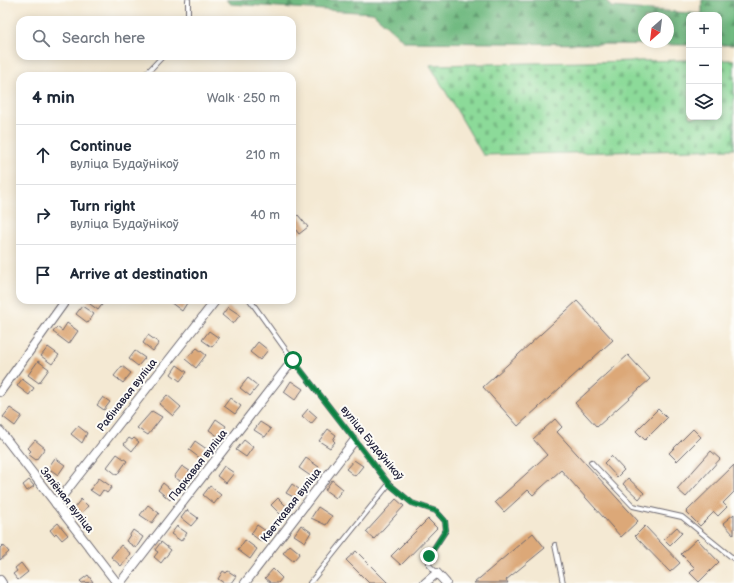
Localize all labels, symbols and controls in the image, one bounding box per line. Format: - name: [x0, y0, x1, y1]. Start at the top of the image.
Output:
- north arrow: [638, 12, 674, 48]
- map controls: [686, 12, 722, 120]
- button: +: [686, 12, 722, 48]
- search box: [16, 16, 296, 60]
- icon: search: [30, 27, 52, 49]
- text: Search here: [62, 29, 145, 48]
- button: −: [686, 48, 722, 84]
- button: layers: [686, 84, 722, 120]
- text: 4 min: [32, 88, 75, 108]
- text: Walk · 250 m: [207, 90, 280, 106]
- text: Continue: [70, 137, 132, 156]
- icon: ahead: [32, 144, 54, 166]
- text: 210 m: [246, 147, 280, 163]
- text: вуліца Будаўнікоў: [70, 156, 179, 172]
- text: Turn right: [70, 197, 135, 216]
- icon: right: [32, 204, 54, 226]
- text: 40 m: [250, 207, 280, 223]
- text: вуліца Будаўнікоў: [70, 216, 179, 232]
- icon: arrive: [32, 264, 54, 286]
- text: Arrive at destination: [70, 265, 208, 284]
- route start: [284, 351, 302, 369]
- street label: Рабінавая вуліца: [94, 356, 160, 434]
- street label: вуліца Будаўнікоў: [338, 403, 406, 483]
- street label: Паркавая вуліца: [166, 426, 230, 503]
- street label: Зялёная вуліца: [37, 465, 97, 536]
- street label: Кветкавая вуліца: [258, 465, 324, 545]
- route end: [420, 547, 438, 565]

